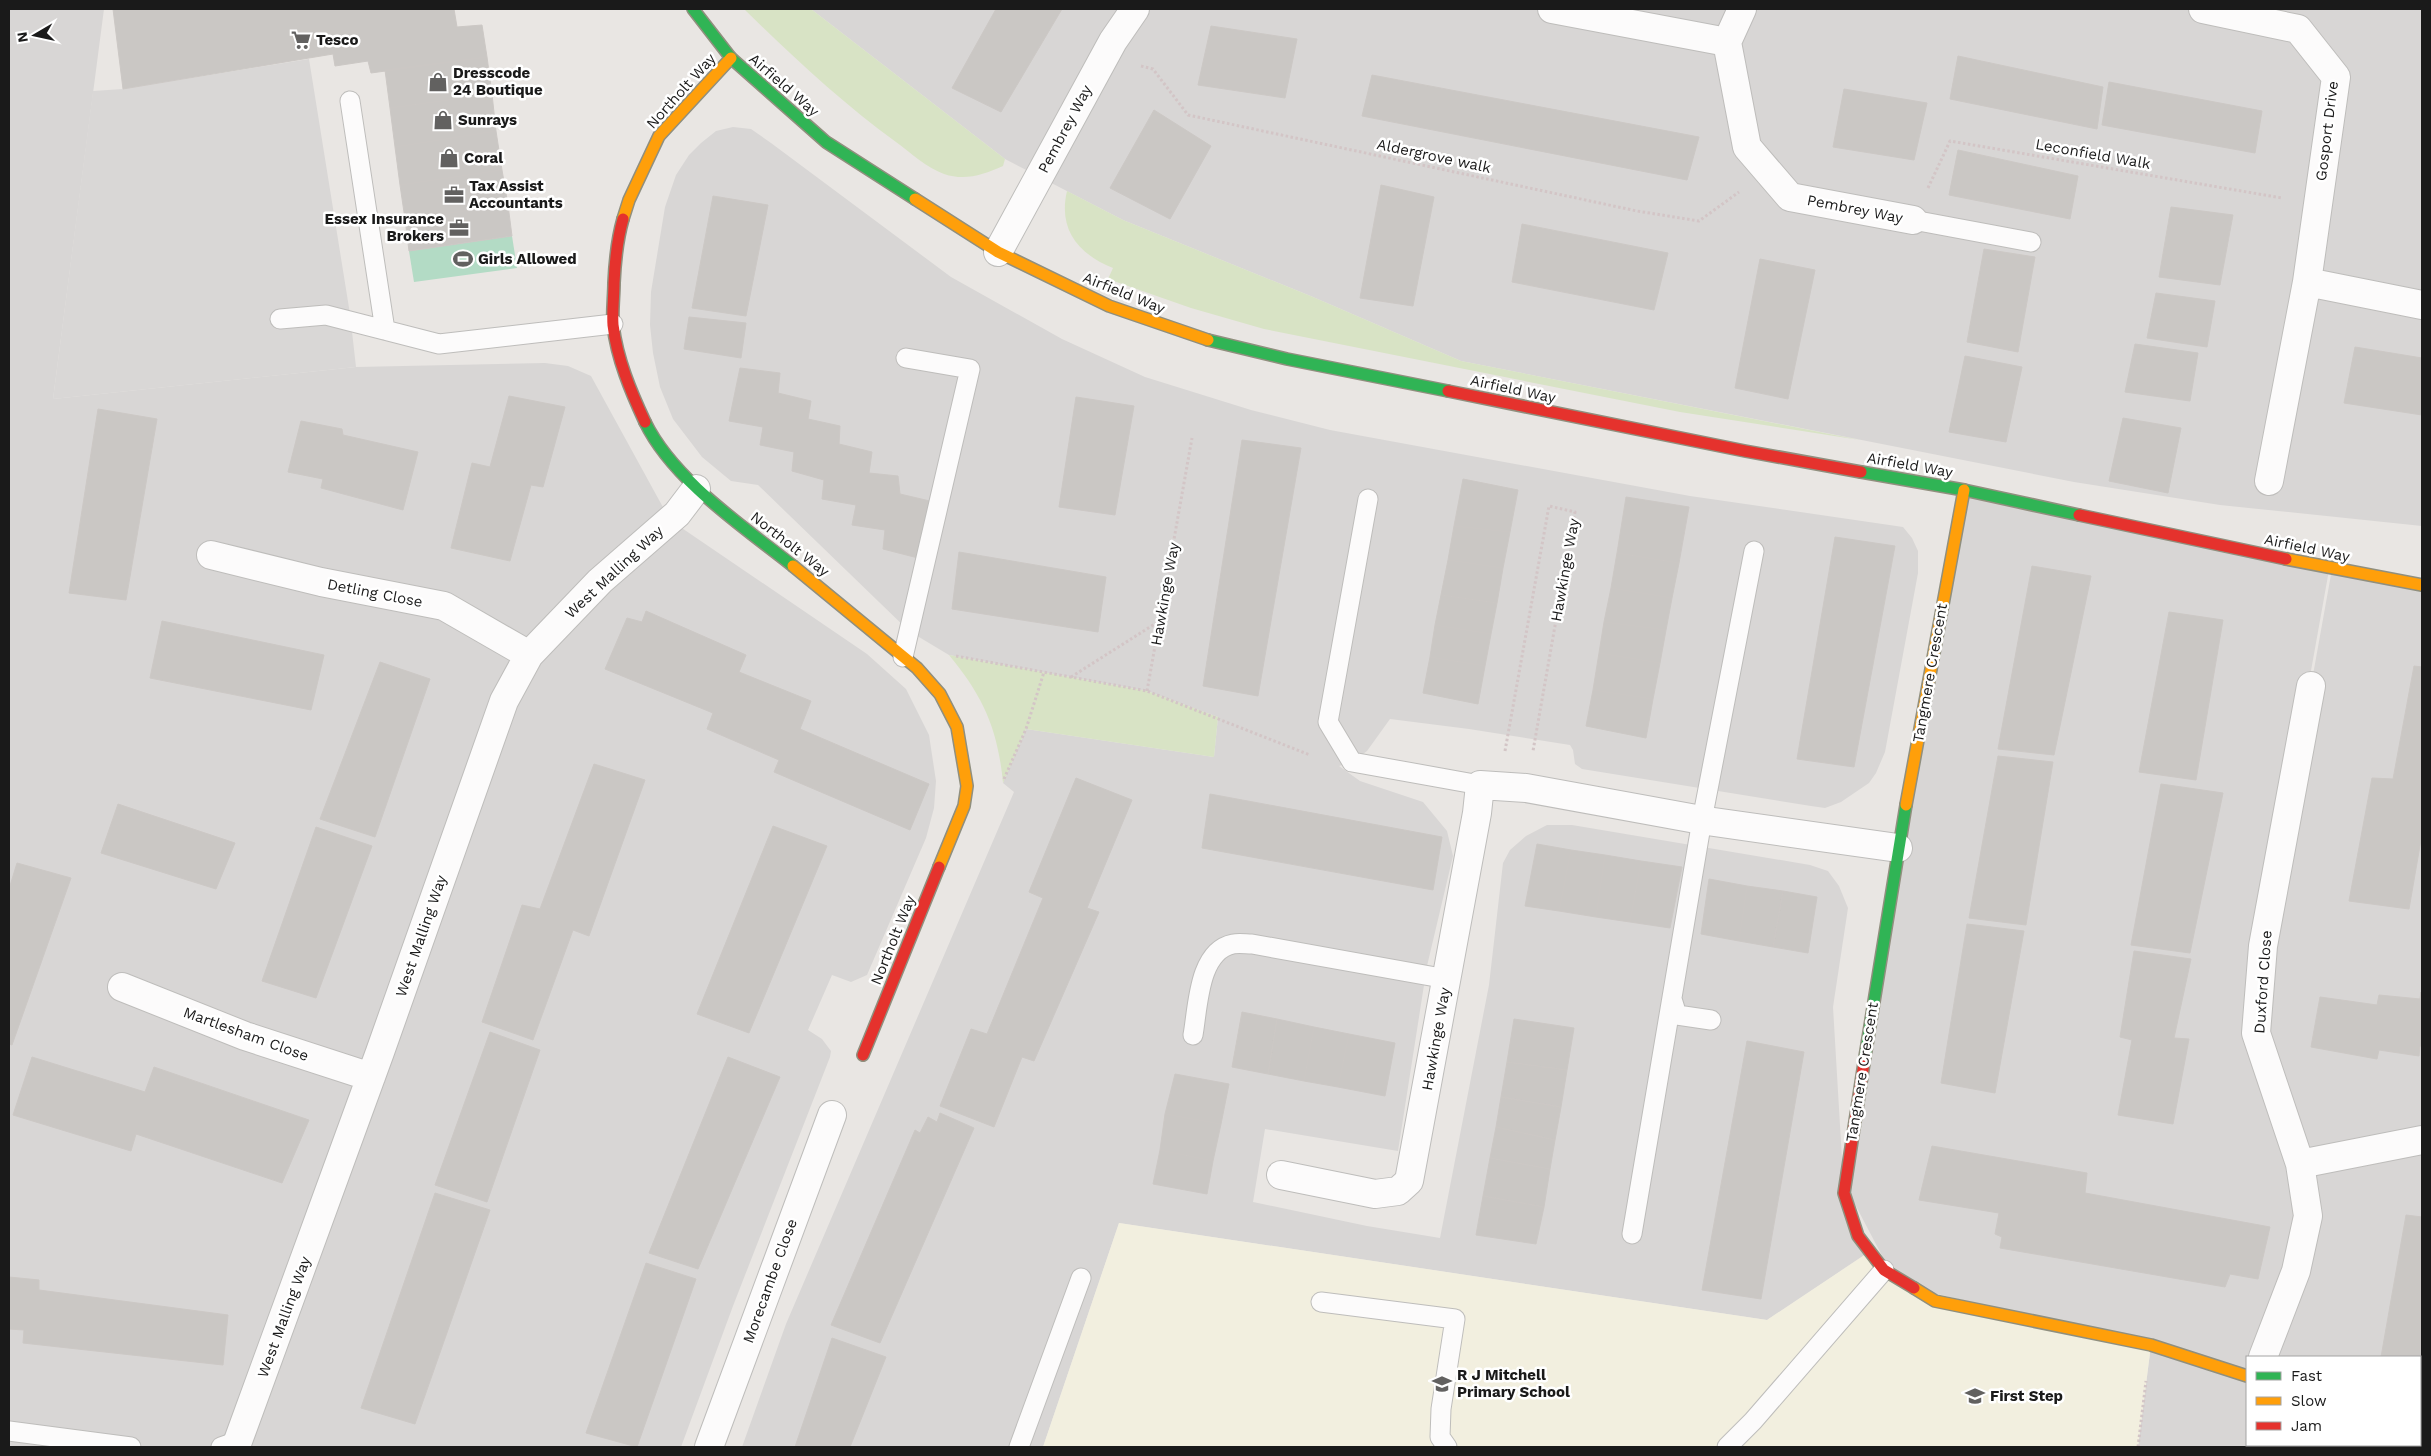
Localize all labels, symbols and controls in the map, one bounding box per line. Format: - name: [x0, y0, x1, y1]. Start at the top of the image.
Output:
- north arrow: [10, 10, 60, 60]
- supermarket icon: Tesco: [290, 29, 312, 51]
- text: N: [13, 31, 31, 43]
- place label: Tesco: [316, 31, 359, 49]
- street label: Northolt Way: [643, 49, 720, 132]
- street label: Airfield Way: [745, 50, 823, 120]
- place label: Dresscode 24 Boutique: [453, 64, 543, 99]
- shop icon: Dresscode 24 Boutique: [427, 71, 449, 93]
- street label: Gosport Drive: [2312, 80, 2342, 182]
- street label: Pembrey Way: [1034, 82, 1096, 176]
- shop icon: Sunrays: [432, 109, 454, 131]
- place label: Sunrays: [458, 111, 517, 129]
- street label: Aldergrove walk: [1375, 135, 1493, 177]
- street label: Leconfield Walk: [2034, 135, 2152, 173]
- shop icon: Coral: [438, 147, 460, 169]
- place label: Coral: [464, 149, 503, 167]
- place label: Tax Assist Accountants: [469, 177, 563, 212]
- office icon: Tax Assist Accountants: [443, 184, 465, 206]
- street label: Pembrey Way: [1806, 191, 1905, 227]
- place label: Essex Insurance Brokers: [325, 210, 444, 245]
- office icon: Essex Insurance Brokers: [448, 217, 470, 239]
- sports icon: Girls Allowed: [452, 248, 474, 270]
- place label: Girls Allowed: [478, 250, 577, 268]
- street label: Airfield Way: [1080, 268, 1168, 318]
- street label: Airfield Way: [1469, 371, 1558, 407]
- street label: Airfield Way: [1866, 449, 1955, 481]
- street label: Northolt Way: [747, 508, 833, 581]
- street label: Hawkinge Way: [1547, 517, 1583, 623]
- street label: West Malling Way: [561, 522, 667, 622]
- street label: Airfield Way: [2263, 530, 2352, 566]
- street label: Hawkinge Way: [1147, 541, 1183, 647]
- street label: Detling Close: [326, 575, 424, 611]
- street label: Tangmere Crescent: [1909, 601, 1951, 744]
- street label: West Malling Way: [392, 872, 450, 999]
- street label: Northolt Way: [867, 892, 919, 987]
- street label: Duxford Close: [2250, 930, 2276, 1034]
- street label: Hawkinge Way: [1418, 986, 1454, 1092]
- street label: Tangmere Crescent: [1842, 1000, 1882, 1143]
- street label: Martlesham Close: [181, 1003, 311, 1065]
- street label: Morecambe Close: [739, 1216, 801, 1346]
- street label: West Malling Way: [254, 1254, 314, 1380]
- legend: [2246, 1356, 2421, 1446]
- place label: R J Mitchell Primary School: [1457, 1366, 1570, 1401]
- text: Fast: [2291, 1367, 2323, 1385]
- school or university icon: R J Mitchell Primary School: [1431, 1373, 1453, 1395]
- school or university icon: First Step: [1964, 1385, 1986, 1407]
- place label: First Step: [1990, 1387, 2063, 1405]
- text: Slow: [2291, 1392, 2327, 1410]
- text: Jam: [2291, 1417, 2322, 1435]

